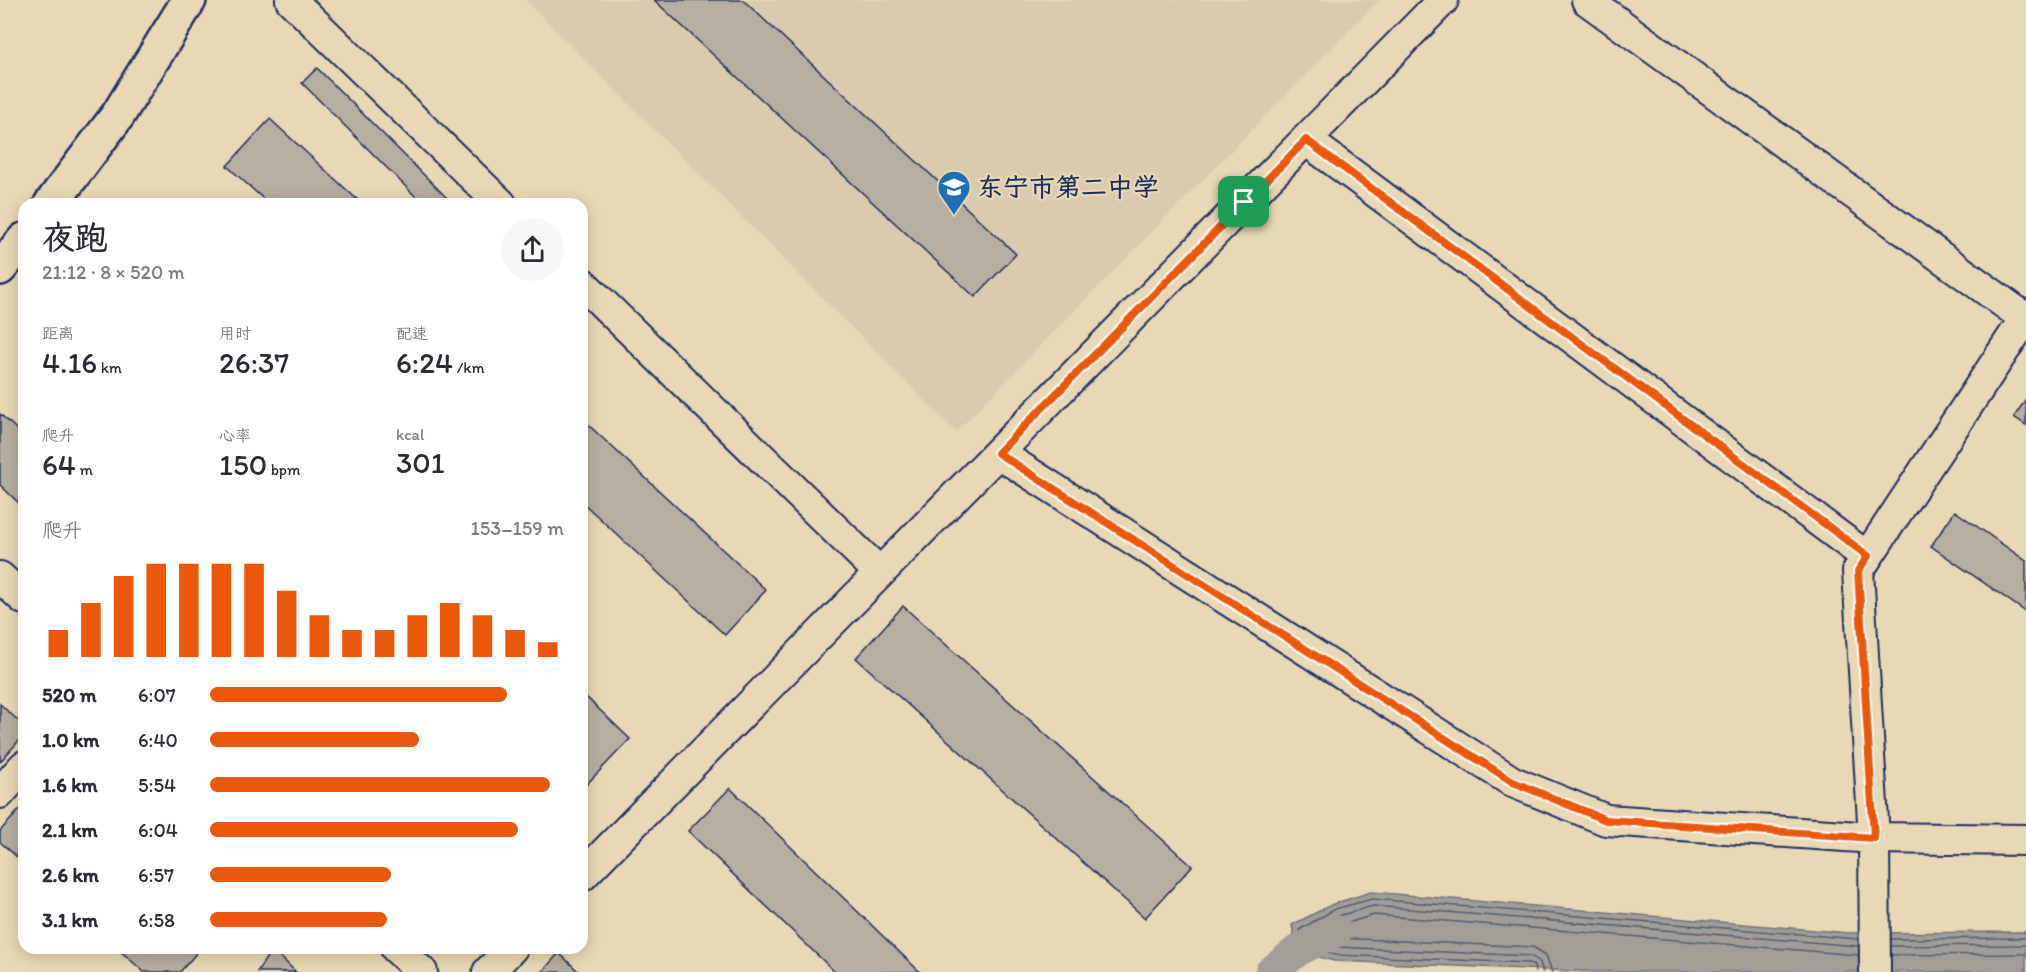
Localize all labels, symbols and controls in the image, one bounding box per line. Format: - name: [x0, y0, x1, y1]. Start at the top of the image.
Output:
- school or university icon: 东宁市第二中学: [936, 169, 972, 216]
- place label: 东宁市第二中学: [977, 171, 1159, 203]
- pin: [1218, 176, 1269, 227]
- icon: arrive: [1227, 185, 1260, 218]
- text: 夜跑: [42, 218, 108, 257]
- button: share: [501, 218, 564, 281]
- text: 21:12 · 8 × 520 m: [42, 260, 185, 284]
- text: 距离: [42, 324, 74, 343]
- text: 用时: [219, 324, 251, 343]
- text: 配速: [396, 324, 428, 343]
- text: 4.16: [42, 344, 97, 381]
- text: 26:37: [219, 344, 289, 381]
- text: 6:24: [396, 344, 453, 381]
- text: km: [97, 358, 122, 377]
- text: /km: [453, 358, 485, 377]
- text: kcal: [396, 425, 424, 444]
- text: 爬升: [42, 426, 74, 445]
- text: 心率: [219, 426, 251, 445]
- text: 301: [396, 444, 445, 481]
- text: 64: [42, 446, 76, 483]
- text: 150: [219, 446, 267, 483]
- text: m: [76, 460, 93, 479]
- text: bpm: [267, 460, 300, 479]
- text: 153–159 m: [471, 516, 564, 540]
- text: 爬升: [42, 518, 82, 542]
- text: 520 m: [42, 683, 97, 707]
- text: 6:07: [138, 683, 176, 707]
- text: 1.0 km: [42, 728, 99, 752]
- text: 6:40: [138, 728, 178, 752]
- text: 1.6 km: [42, 773, 98, 797]
- text: 5:54: [138, 773, 176, 797]
- text: 2.1 km: [42, 818, 98, 842]
- text: 6:04: [138, 818, 178, 842]
- text: 2.6 km: [42, 863, 99, 887]
- text: 6:57: [138, 863, 174, 887]
- text: 3.1 km: [42, 908, 98, 932]
- text: 6:58: [138, 908, 175, 932]

